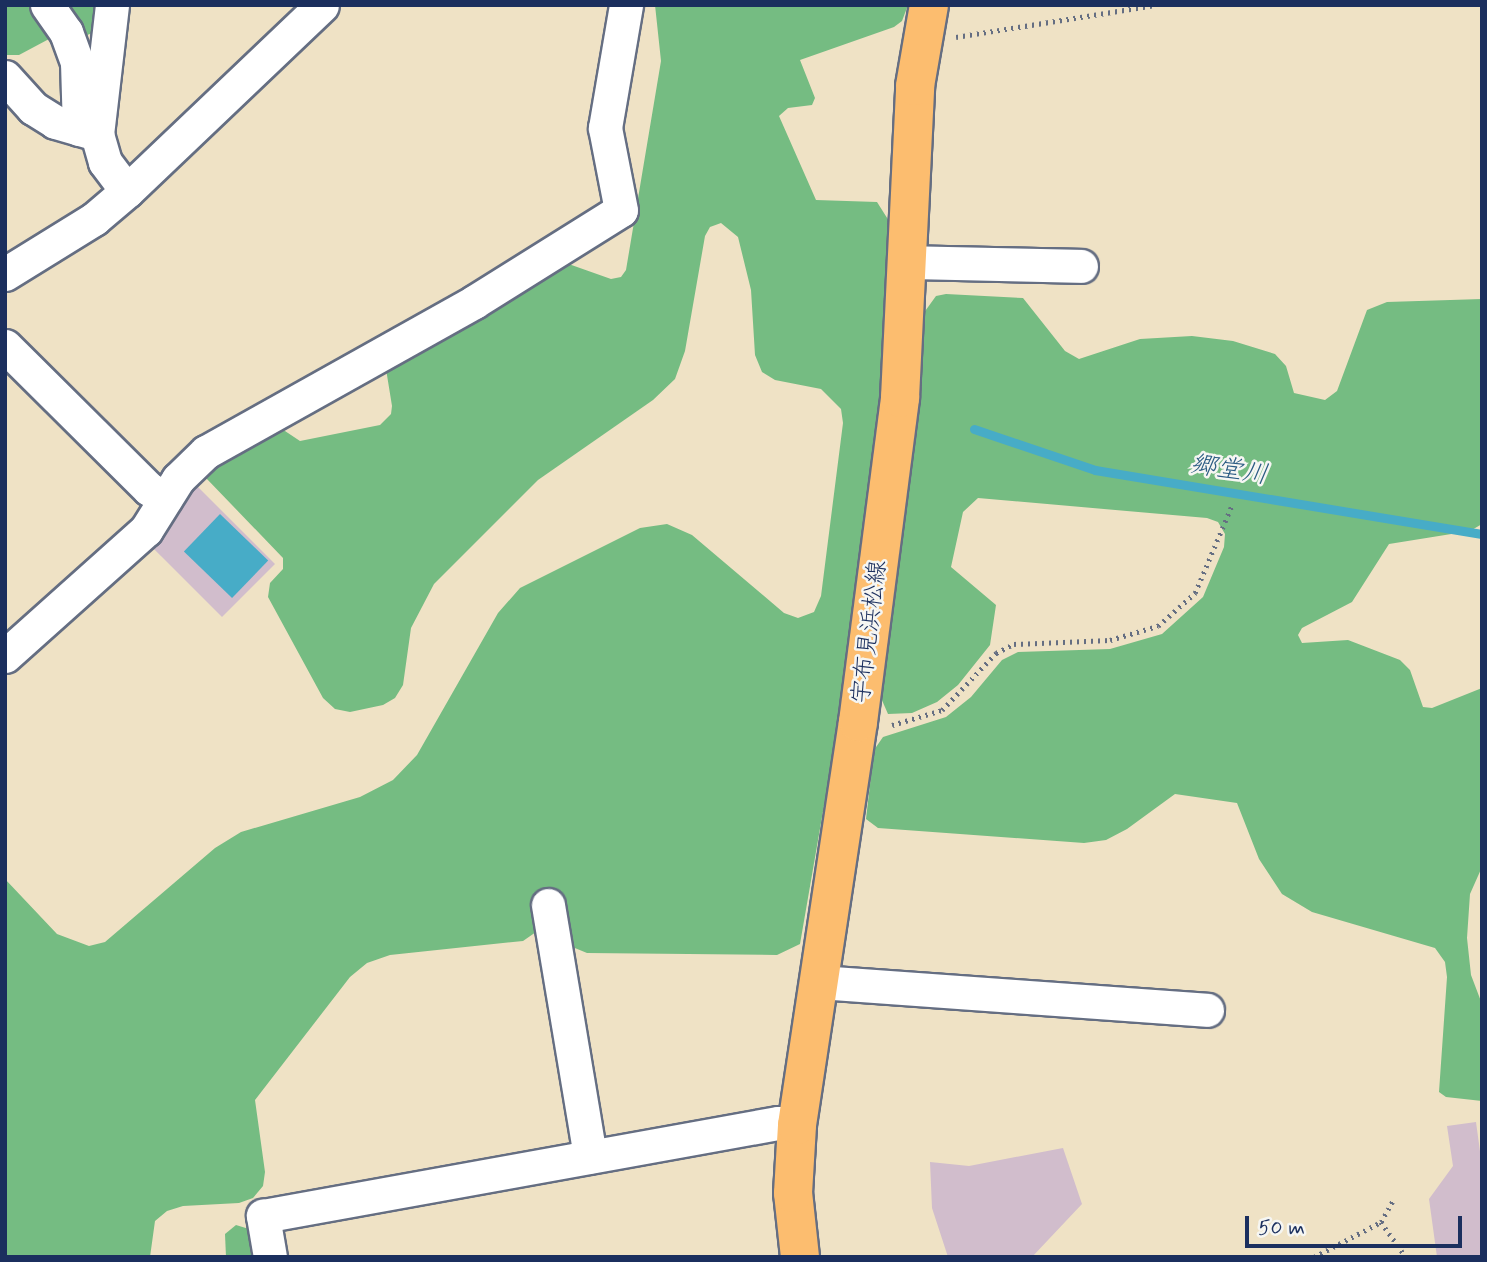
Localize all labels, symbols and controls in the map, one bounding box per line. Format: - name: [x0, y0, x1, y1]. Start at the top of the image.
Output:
- water label: 郷堂川: [1188, 449, 1270, 493]
- street label: 宇布見浜松線: [847, 559, 893, 705]
- scale bar: [1249, 1202, 1466, 1246]
- text: 50 m: [1258, 1214, 1305, 1242]

